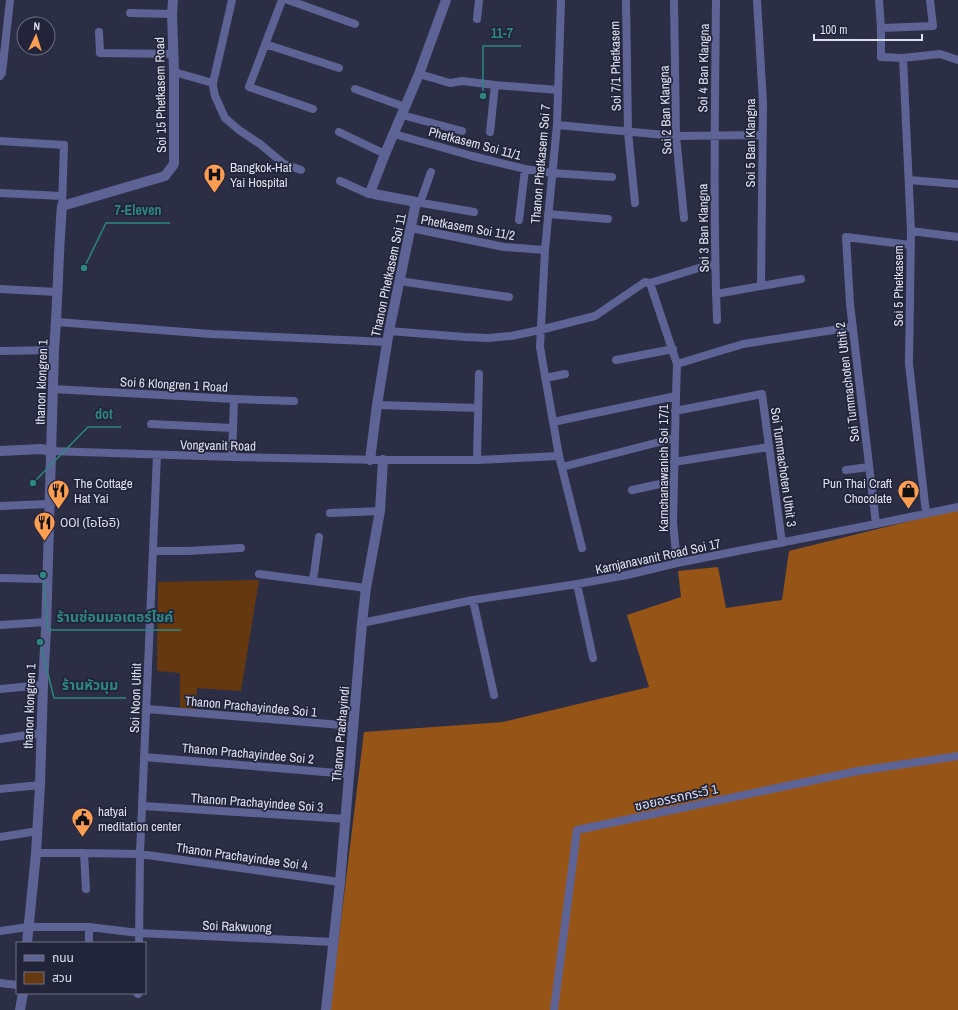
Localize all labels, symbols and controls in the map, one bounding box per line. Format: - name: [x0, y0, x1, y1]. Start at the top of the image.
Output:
- north arrow: [16, 16, 56, 56]
- scale bar: [814, 16, 922, 42]
- text: N: [33, 19, 40, 33]
- callout: 11-7: [483, 20, 521, 46]
- street label: Soi 7/1 Phetkasem: [606, 21, 625, 111]
- text: 100 m: [820, 22, 847, 38]
- street label: Soi 4 Ban Klangna: [694, 23, 713, 113]
- text: 11-7: [491, 24, 514, 42]
- street label: Soi 15 Phetkasem Road: [151, 37, 170, 153]
- street label: Soi 2 Ban Klangna: [655, 65, 676, 155]
- street label: Soi 5 Ban Klangna: [742, 98, 759, 187]
- street label: Thanon Phetkasem Soi 7: [527, 103, 554, 225]
- street label: Phetkasem Soi 11/1: [427, 123, 523, 164]
- place label: Bangkok-Hat Yai Hospital: [230, 159, 292, 191]
- hospital icon: Bangkok-Hat Yai Hospital: [202, 161, 228, 194]
- street label: Soi 3 Ban Klangna: [694, 183, 713, 273]
- callout: 7-Eleven: [106, 197, 170, 223]
- text: 7-Eleven: [114, 201, 162, 219]
- street label: Phetkasem Soi 11/2: [420, 211, 516, 244]
- street label: Thanon Phetkasem Soi 11: [367, 212, 410, 338]
- street label: Soi 5 Phetkasem: [890, 245, 907, 327]
- street label: Soi Tummachoten Uthit 2: [832, 321, 863, 443]
- street label: thanon klongren 1: [32, 339, 51, 425]
- street label: Soi 6 Klongren 1 Road: [120, 373, 228, 396]
- callout: dot: [88, 401, 121, 427]
- street label: Karnchanawanich Soi 17/1: [655, 404, 672, 532]
- text: dot: [95, 405, 113, 423]
- street label: Soi Tummachoten Uthit 3: [767, 406, 800, 528]
- street label: Vongvanit Road: [180, 436, 256, 455]
- place label: The Cottage Hat Yai: [74, 475, 133, 507]
- place label: Pun Thai Craft Chocolate: [823, 475, 892, 507]
- restaurant icon: The Cottage Hat Yai: [45, 477, 71, 510]
- shop icon: Pun Thai Craft Chocolate: [895, 477, 921, 510]
- restaurant icon: OOI (โอโออิ): [32, 509, 58, 542]
- place label: OOI (โอโออิ): [60, 514, 120, 531]
- street label: Karnjanavanit Road Soi 17: [594, 535, 723, 578]
- callout: ร้านซ่อมมอเตอร์ไซค์: [48, 604, 181, 630]
- text: ร้านซ่อมมอเตอร์ไซค์: [57, 608, 173, 626]
- street label: thanon klongren 1: [20, 663, 39, 749]
- street label: Soi Noon Uthit: [126, 663, 145, 733]
- callout: ร้านหัวมุม: [54, 672, 126, 698]
- text: ร้านหัวมุม: [62, 676, 118, 694]
- street label: Thanon Prachayindi: [328, 685, 353, 783]
- street label: Thanon Prachayindee Soi 1: [184, 692, 318, 721]
- street label: Thanon Prachayindee Soi 2: [181, 739, 315, 768]
- street label: ซอยอรรถกระวี 1: [633, 780, 719, 815]
- street label: Thanon Prachayindee Soi 3: [190, 789, 324, 816]
- place label: hatyai meditation center: [98, 803, 181, 835]
- public building icon: hatyai meditation center: [70, 805, 96, 838]
- street label: Thanon Prachayindee Soi 4: [175, 839, 309, 874]
- street label: Soi Rakwuong: [202, 917, 272, 936]
- legend: [16, 942, 146, 994]
- text: ถนน: [52, 950, 74, 966]
- text: สวน: [52, 970, 72, 986]

